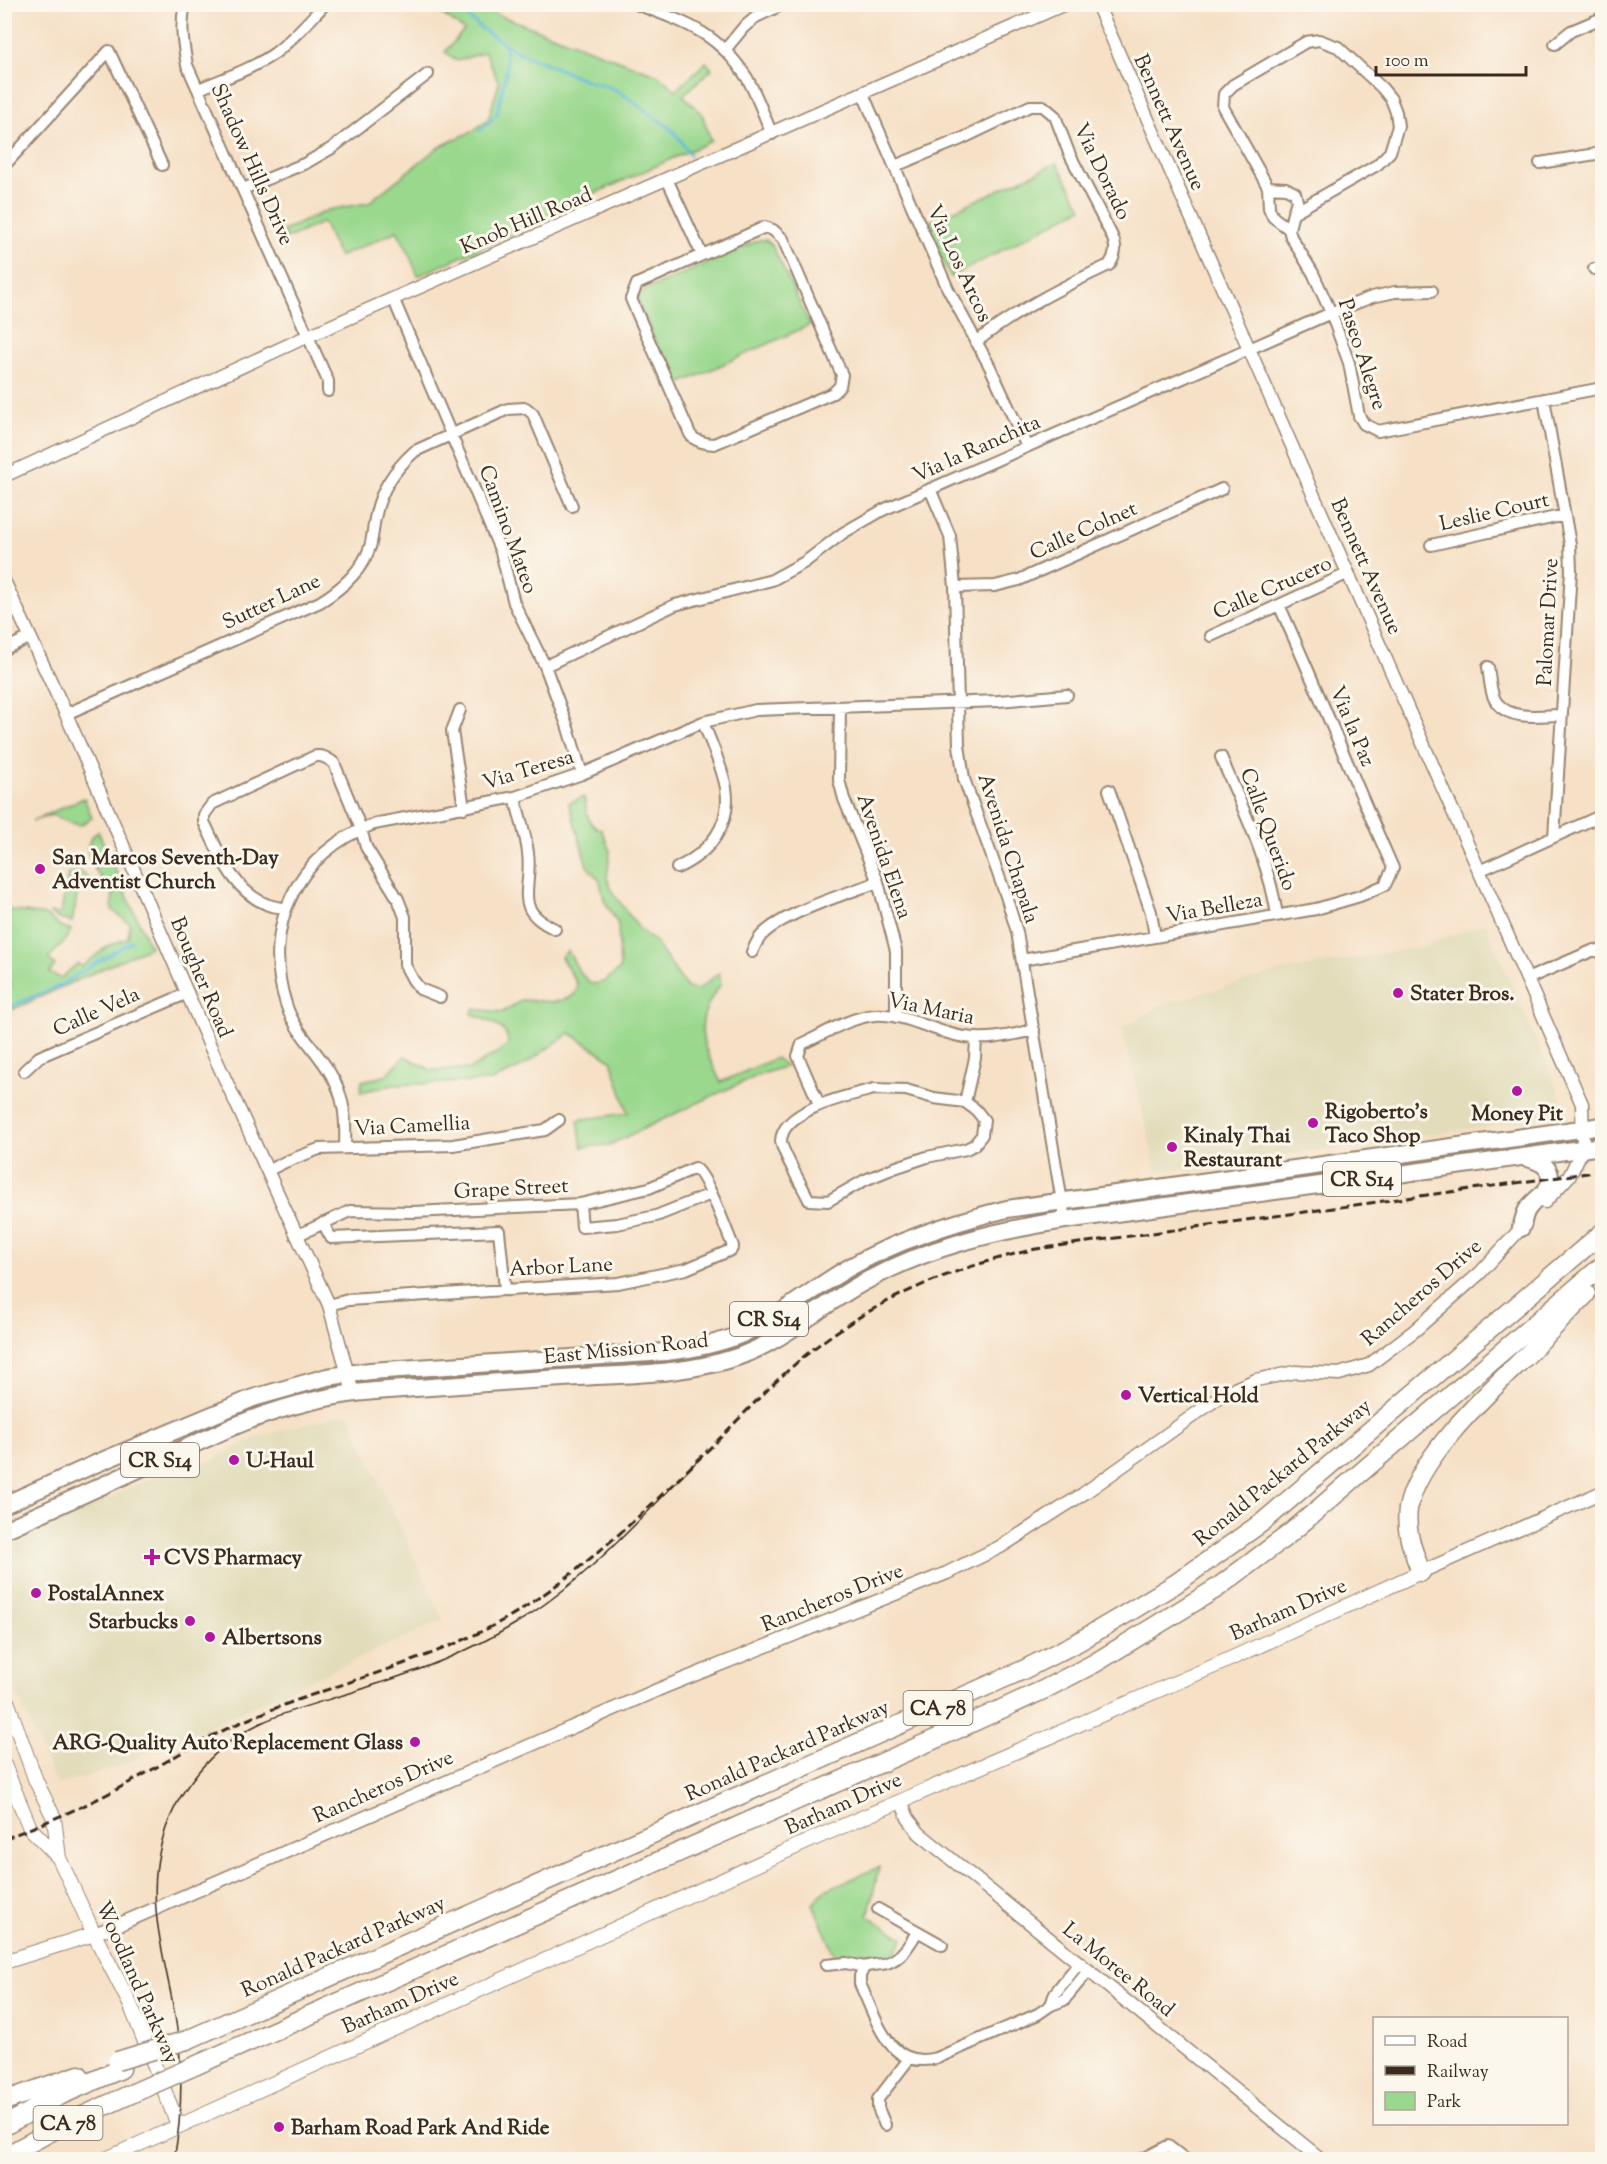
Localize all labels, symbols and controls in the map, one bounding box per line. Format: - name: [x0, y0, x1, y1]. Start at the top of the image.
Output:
- scale bar: [1376, 39, 1526, 77]
- text: 100 m: [1385, 49, 1429, 75]
- street label: Bennett Avenue: [1125, 50, 1212, 196]
- street label: Shadow Hills Drive: [202, 79, 300, 251]
- street label: Via Dorado: [1065, 118, 1138, 225]
- street label: Knob Hill Road: [456, 181, 597, 263]
- street label: Via Los Arcos: [918, 200, 999, 327]
- street label: Paseo Alegre: [1329, 295, 1393, 414]
- street label: Via la Ranchita: [908, 408, 1046, 491]
- street label: Camino Mateo: [470, 461, 544, 598]
- street label: Leslie Court: [1437, 486, 1552, 540]
- street label: Bennett Avenue: [1322, 494, 1409, 640]
- street label: Calle Colnet: [1025, 495, 1142, 569]
- street label: Calle Crucero: [1209, 549, 1337, 628]
- street label: Palomar Drive: [1531, 557, 1567, 687]
- street label: Sutter Lane: [218, 567, 326, 639]
- street label: Via la Paz: [1321, 682, 1382, 772]
- street label: Via Teresa: [479, 743, 578, 799]
- street label: Calle Querido: [1231, 764, 1303, 895]
- street label: Avenida Chapala: [969, 770, 1046, 928]
- street label: Avenida Elena: [848, 790, 919, 924]
- place label: San Marcos Seventh-Day Adventist Church: [52, 844, 279, 898]
- marker: San Marcos Seventh-Day Adventist Church: [33, 862, 47, 876]
- street label: Via Belleza: [1164, 886, 1265, 932]
- street label: Bougher Road: [161, 913, 239, 1043]
- street label: Calle Vela: [49, 980, 145, 1045]
- place label: Stater Bros.: [1410, 980, 1515, 1010]
- street label: Via Maria: [884, 986, 977, 1034]
- marker: Stater Bros.: [1391, 986, 1405, 1000]
- marker: Money Pit: [1510, 1084, 1524, 1098]
- place label: Rigoberto's Taco Shop: [1325, 1098, 1428, 1152]
- place label: Money Pit: [1471, 1100, 1564, 1130]
- street label: Via Camellia: [353, 1109, 471, 1145]
- marker: Rigoberto's Taco Shop: [1306, 1116, 1320, 1130]
- place label: Kinaly Thai Restaurant: [1184, 1122, 1291, 1176]
- marker: Kinaly Thai Restaurant: [1165, 1140, 1179, 1154]
- road number: CR S14: [1323, 1162, 1401, 1196]
- street label: Grape Street: [453, 1172, 569, 1208]
- street label: Rancheros Drive: [1356, 1233, 1489, 1354]
- street label: Arbor Lane: [508, 1250, 614, 1286]
- road number: CR S14: [730, 1302, 808, 1336]
- street label: East Mission Road: [542, 1326, 710, 1374]
- place label: Vertical Hold: [1138, 1382, 1259, 1412]
- marker: Vertical Hold: [1119, 1388, 1133, 1402]
- street label: Ronald Packard Parkway: [1188, 1392, 1379, 1555]
- road number: CR S14: [121, 1443, 199, 1477]
- place label: U-Haul: [246, 1447, 314, 1477]
- marker: U-Haul: [227, 1453, 241, 1467]
- place label: CVS Pharmacy: [164, 1544, 302, 1574]
- marker: CVS Pharmacy: [145, 1550, 159, 1564]
- street label: Rancheros Drive: [757, 1557, 908, 1641]
- street label: Barham Drive: [1226, 1572, 1352, 1650]
- place label: PostalAnnex: [48, 1580, 165, 1610]
- marker: PostalAnnex: [29, 1586, 43, 1600]
- place label: Starbucks: [89, 1608, 178, 1638]
- marker: Starbucks: [183, 1614, 197, 1628]
- place label: Albertsons: [222, 1624, 322, 1654]
- marker: Albertsons: [203, 1630, 217, 1644]
- road number: CA 78: [904, 1691, 972, 1725]
- street label: Ronald Packard Parkway: [681, 1693, 895, 1810]
- place label: ARG-Quality Auto Replacement Glass: [52, 1729, 403, 1759]
- marker: ARG-Quality Auto Replacement Glass: [408, 1735, 422, 1749]
- street label: Rancheros Drive: [309, 1743, 459, 1832]
- street label: Barham Drive: [781, 1766, 907, 1844]
- street label: Ronald Packard Parkway: [237, 1889, 451, 2006]
- street label: Woodland Parkway: [87, 1897, 186, 2070]
- street label: La Moree Road: [1055, 1916, 1180, 2025]
- street label: Barham Drive: [338, 1965, 464, 2043]
- legend: [1373, 2017, 1568, 2125]
- text: Road: [1427, 2030, 1467, 2056]
- text: Railway: [1427, 2060, 1489, 2086]
- text: Park: [1427, 2090, 1462, 2116]
- road number: CA 78: [34, 2106, 103, 2140]
- place label: Barham Road Park And Ride: [291, 2114, 550, 2144]
- marker: Barham Road Park And Ride: [272, 2120, 286, 2134]

